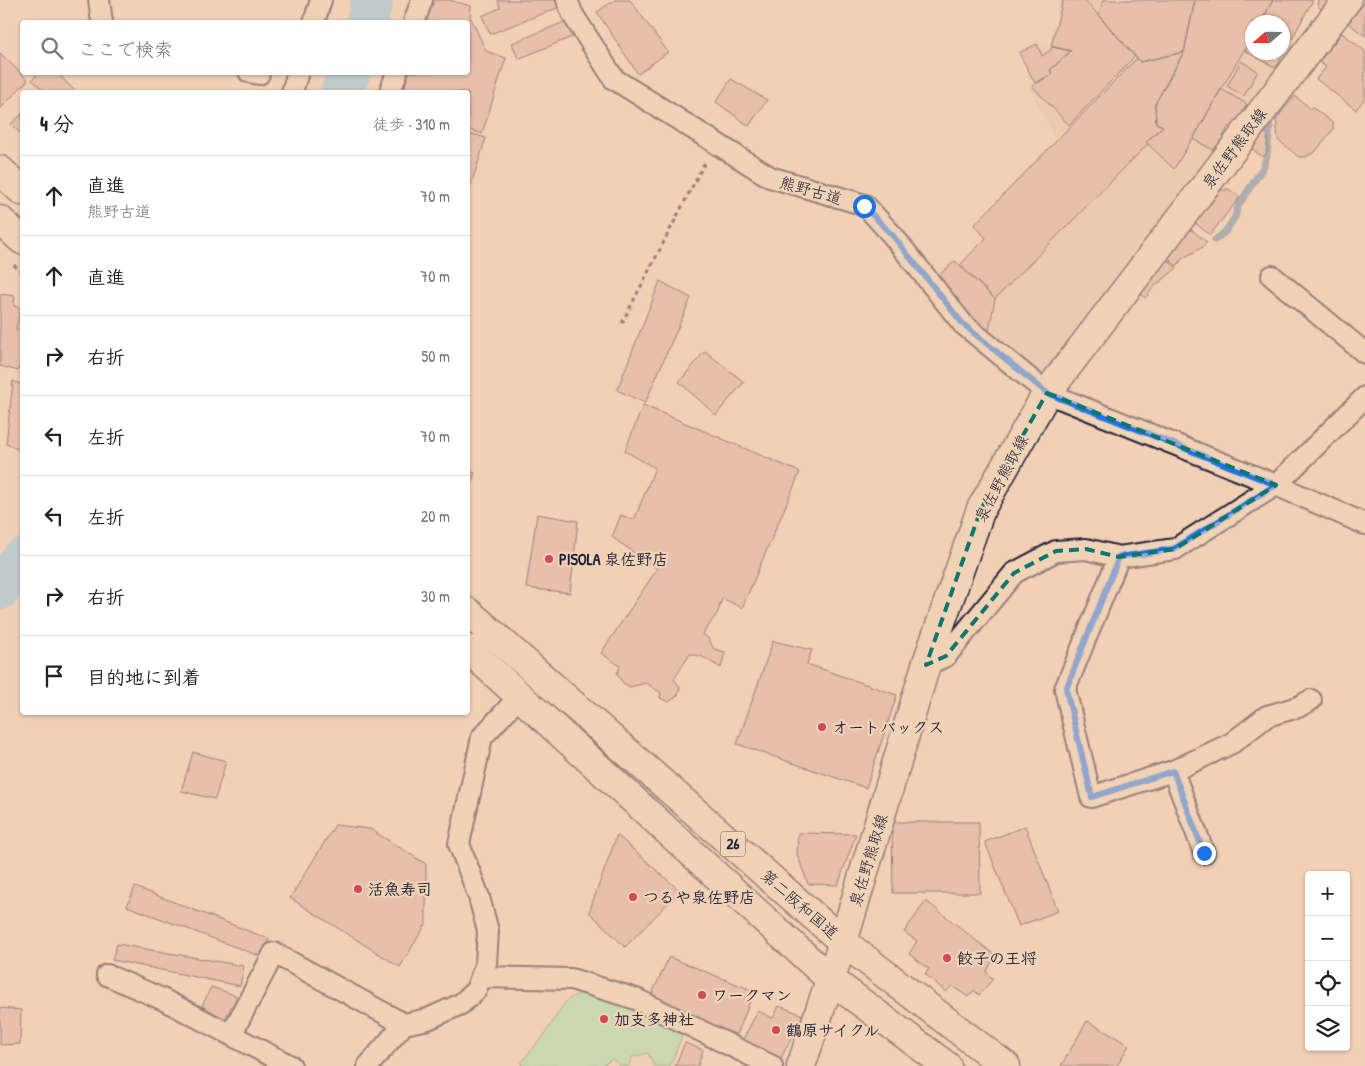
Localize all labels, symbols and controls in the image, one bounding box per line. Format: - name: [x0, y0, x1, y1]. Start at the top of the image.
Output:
- north arrow: [1245, 15, 1290, 60]
- search box: [20, 20, 470, 75]
- icon: search: [38, 34, 66, 62]
- text: ここで検索: [78, 36, 173, 62]
- street label: 泉佐野熊取線: [1196, 103, 1272, 193]
- text: 4 分: [40, 109, 74, 138]
- text: 徒歩 · 310 m: [373, 113, 450, 135]
- street label: 熊野古道: [777, 171, 845, 209]
- text: 直進: [87, 172, 125, 198]
- icon: ahead: [40, 182, 68, 210]
- text: 70 m: [420, 185, 450, 207]
- route start: [853, 195, 876, 218]
- text: 熊野古道: [87, 200, 151, 222]
- icon: ahead: [40, 262, 68, 290]
- text: 直進: [87, 264, 125, 290]
- text: 70 m: [420, 265, 450, 287]
- icon: right: [40, 342, 68, 370]
- text: 右折: [87, 344, 125, 370]
- text: 50 m: [422, 345, 450, 367]
- icon: left: [40, 422, 68, 450]
- text: 左折: [87, 424, 125, 450]
- text: 70 m: [420, 425, 450, 447]
- street label: 泉佐野熊取線: [969, 430, 1033, 526]
- icon: left: [40, 502, 68, 530]
- text: 左折: [87, 504, 125, 530]
- text: 20 m: [421, 505, 450, 527]
- place label: PISOLA 泉佐野店: [559, 548, 668, 570]
- marker: PISOLA 泉佐野店: [543, 553, 555, 565]
- icon: right: [40, 582, 68, 610]
- text: 右折: [87, 584, 125, 610]
- text: 30 m: [421, 585, 450, 607]
- icon: arrive: [40, 662, 68, 690]
- text: 目的地に到着: [87, 664, 201, 690]
- place label: オートバックス: [832, 716, 944, 738]
- marker: オートバックス: [816, 721, 828, 733]
- street label: 泉佐野熊取線: [843, 811, 893, 909]
- road number: 26: [720, 832, 746, 856]
- route end: [1193, 842, 1216, 865]
- street label: 第二阪和国道: [757, 864, 843, 944]
- map controls: [1305, 871, 1350, 1051]
- button: +: [1305, 871, 1350, 916]
- place label: 活魚寿司: [368, 878, 432, 900]
- marker: 活魚寿司: [352, 883, 364, 895]
- place label: つるや泉佐野店: [643, 886, 755, 908]
- marker: つるや泉佐野店: [627, 891, 639, 903]
- button: −: [1305, 916, 1350, 961]
- place label: 餃子の王将: [957, 947, 1037, 969]
- marker: 餃子の王将: [941, 952, 953, 964]
- button: locate: [1305, 961, 1350, 1006]
- place label: ワークマン: [712, 984, 792, 1006]
- marker: ワークマン: [696, 989, 708, 1001]
- button: layers: [1305, 1006, 1350, 1051]
- place label: 加支多神社: [614, 1008, 694, 1030]
- marker: 加支多神社: [598, 1013, 610, 1025]
- place label: 鶴原サイクル: [786, 1019, 880, 1041]
- marker: 鶴原サイクル: [770, 1024, 782, 1036]

